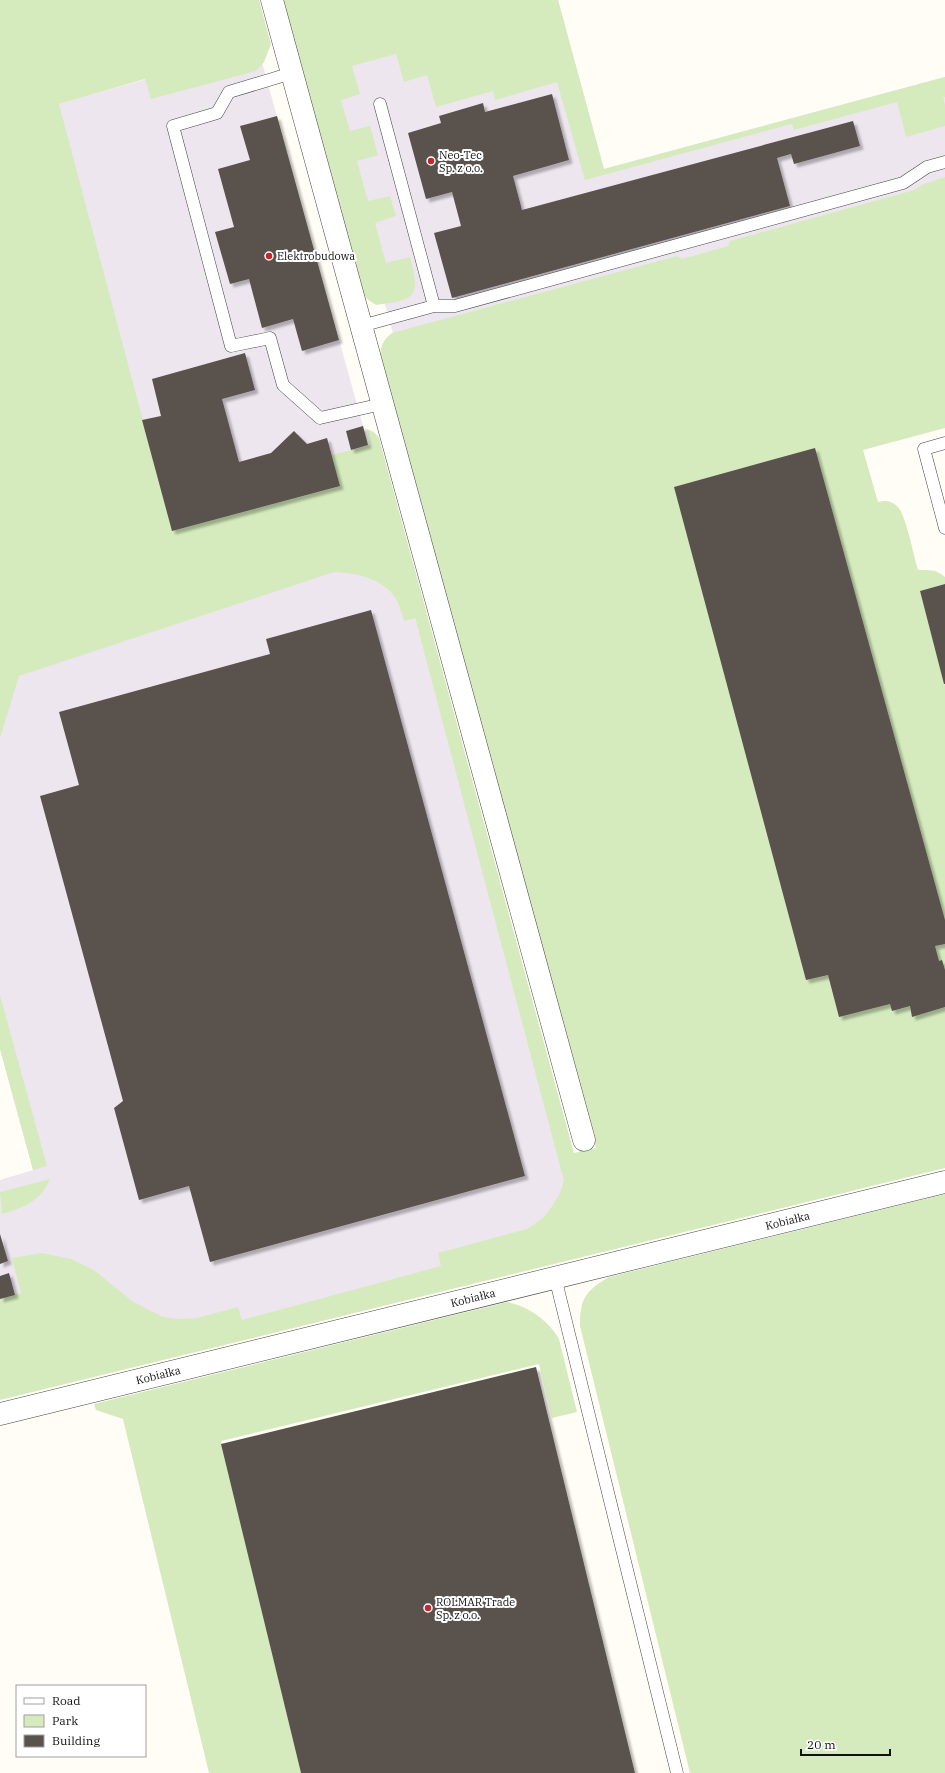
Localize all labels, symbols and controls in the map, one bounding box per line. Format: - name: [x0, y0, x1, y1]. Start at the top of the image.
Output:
- place label: Neo-Tec Sp. z o.o.: [439, 148, 483, 175]
- marker: Neo-Tec Sp. z o.o.: [426, 156, 436, 166]
- place label: Elektrobudowa: [277, 249, 355, 263]
- marker: Elektrobudowa: [264, 251, 274, 261]
- street label: Kobiałka: [764, 1208, 811, 1233]
- street label: Kobiałka: [449, 1286, 497, 1310]
- street label: Kobiałka: [134, 1363, 182, 1387]
- place label: ROLMAR Trade Sp. z o.o.: [436, 1595, 515, 1622]
- marker: ROLMAR Trade Sp. z o.o.: [423, 1603, 433, 1613]
- legend: [16, 1685, 146, 1757]
- text: Road: [52, 1693, 81, 1708]
- text: Park: [52, 1713, 78, 1728]
- scale bar: [801, 1731, 890, 1757]
- text: Building: [52, 1733, 100, 1748]
- text: 20 m: [807, 1737, 836, 1752]

